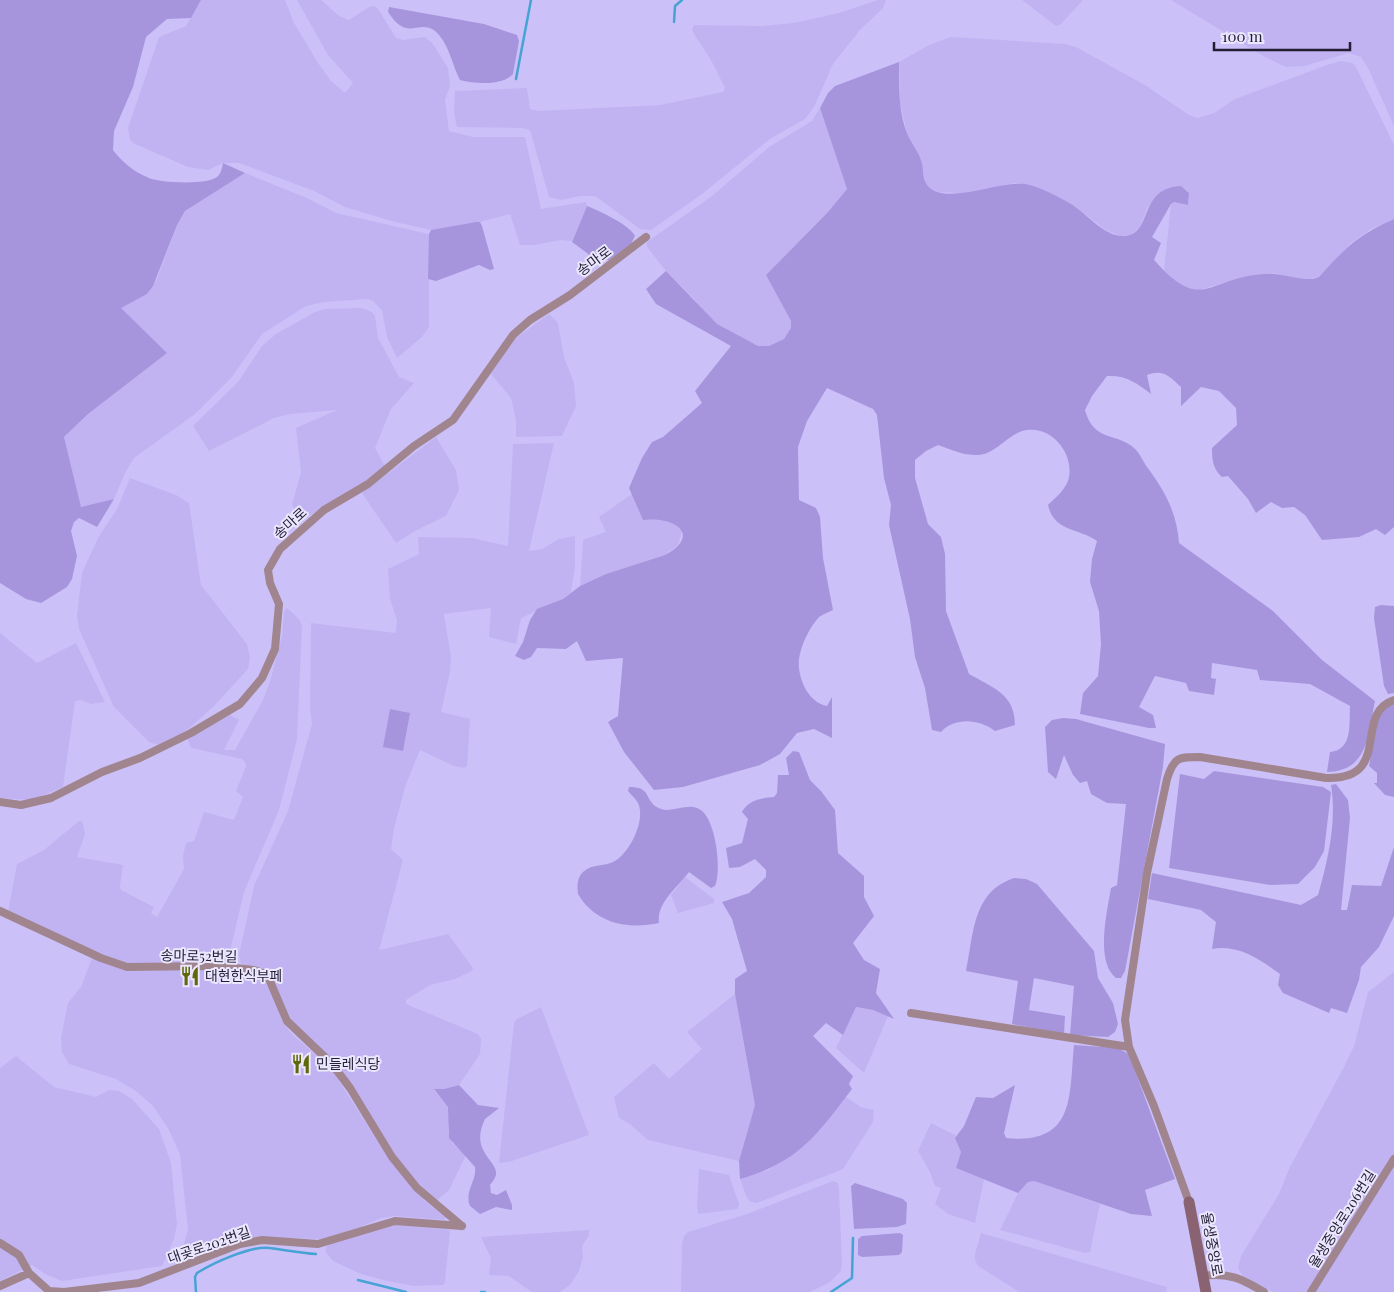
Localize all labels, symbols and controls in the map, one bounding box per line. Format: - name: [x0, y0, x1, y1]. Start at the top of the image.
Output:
- scale bar: [1214, 20, 1350, 52]
- text: 100 m: [1222, 26, 1263, 46]
- street label: 송마로: [573, 241, 615, 280]
- street label: 송마로: [269, 503, 310, 543]
- street label: 송마로52번길: [160, 945, 238, 966]
- restaurant icon: 대현한식부페: [179, 965, 201, 987]
- place label: 대현한식부페: [205, 966, 282, 985]
- restaurant icon: 민들레식당: [290, 1053, 312, 1075]
- place label: 민들레식당: [316, 1054, 381, 1073]
- street label: 율생중앙로206번길: [1304, 1166, 1379, 1271]
- street label: 율생중앙로: [1198, 1211, 1227, 1277]
- street label: 대곶로202번길: [165, 1222, 253, 1268]

